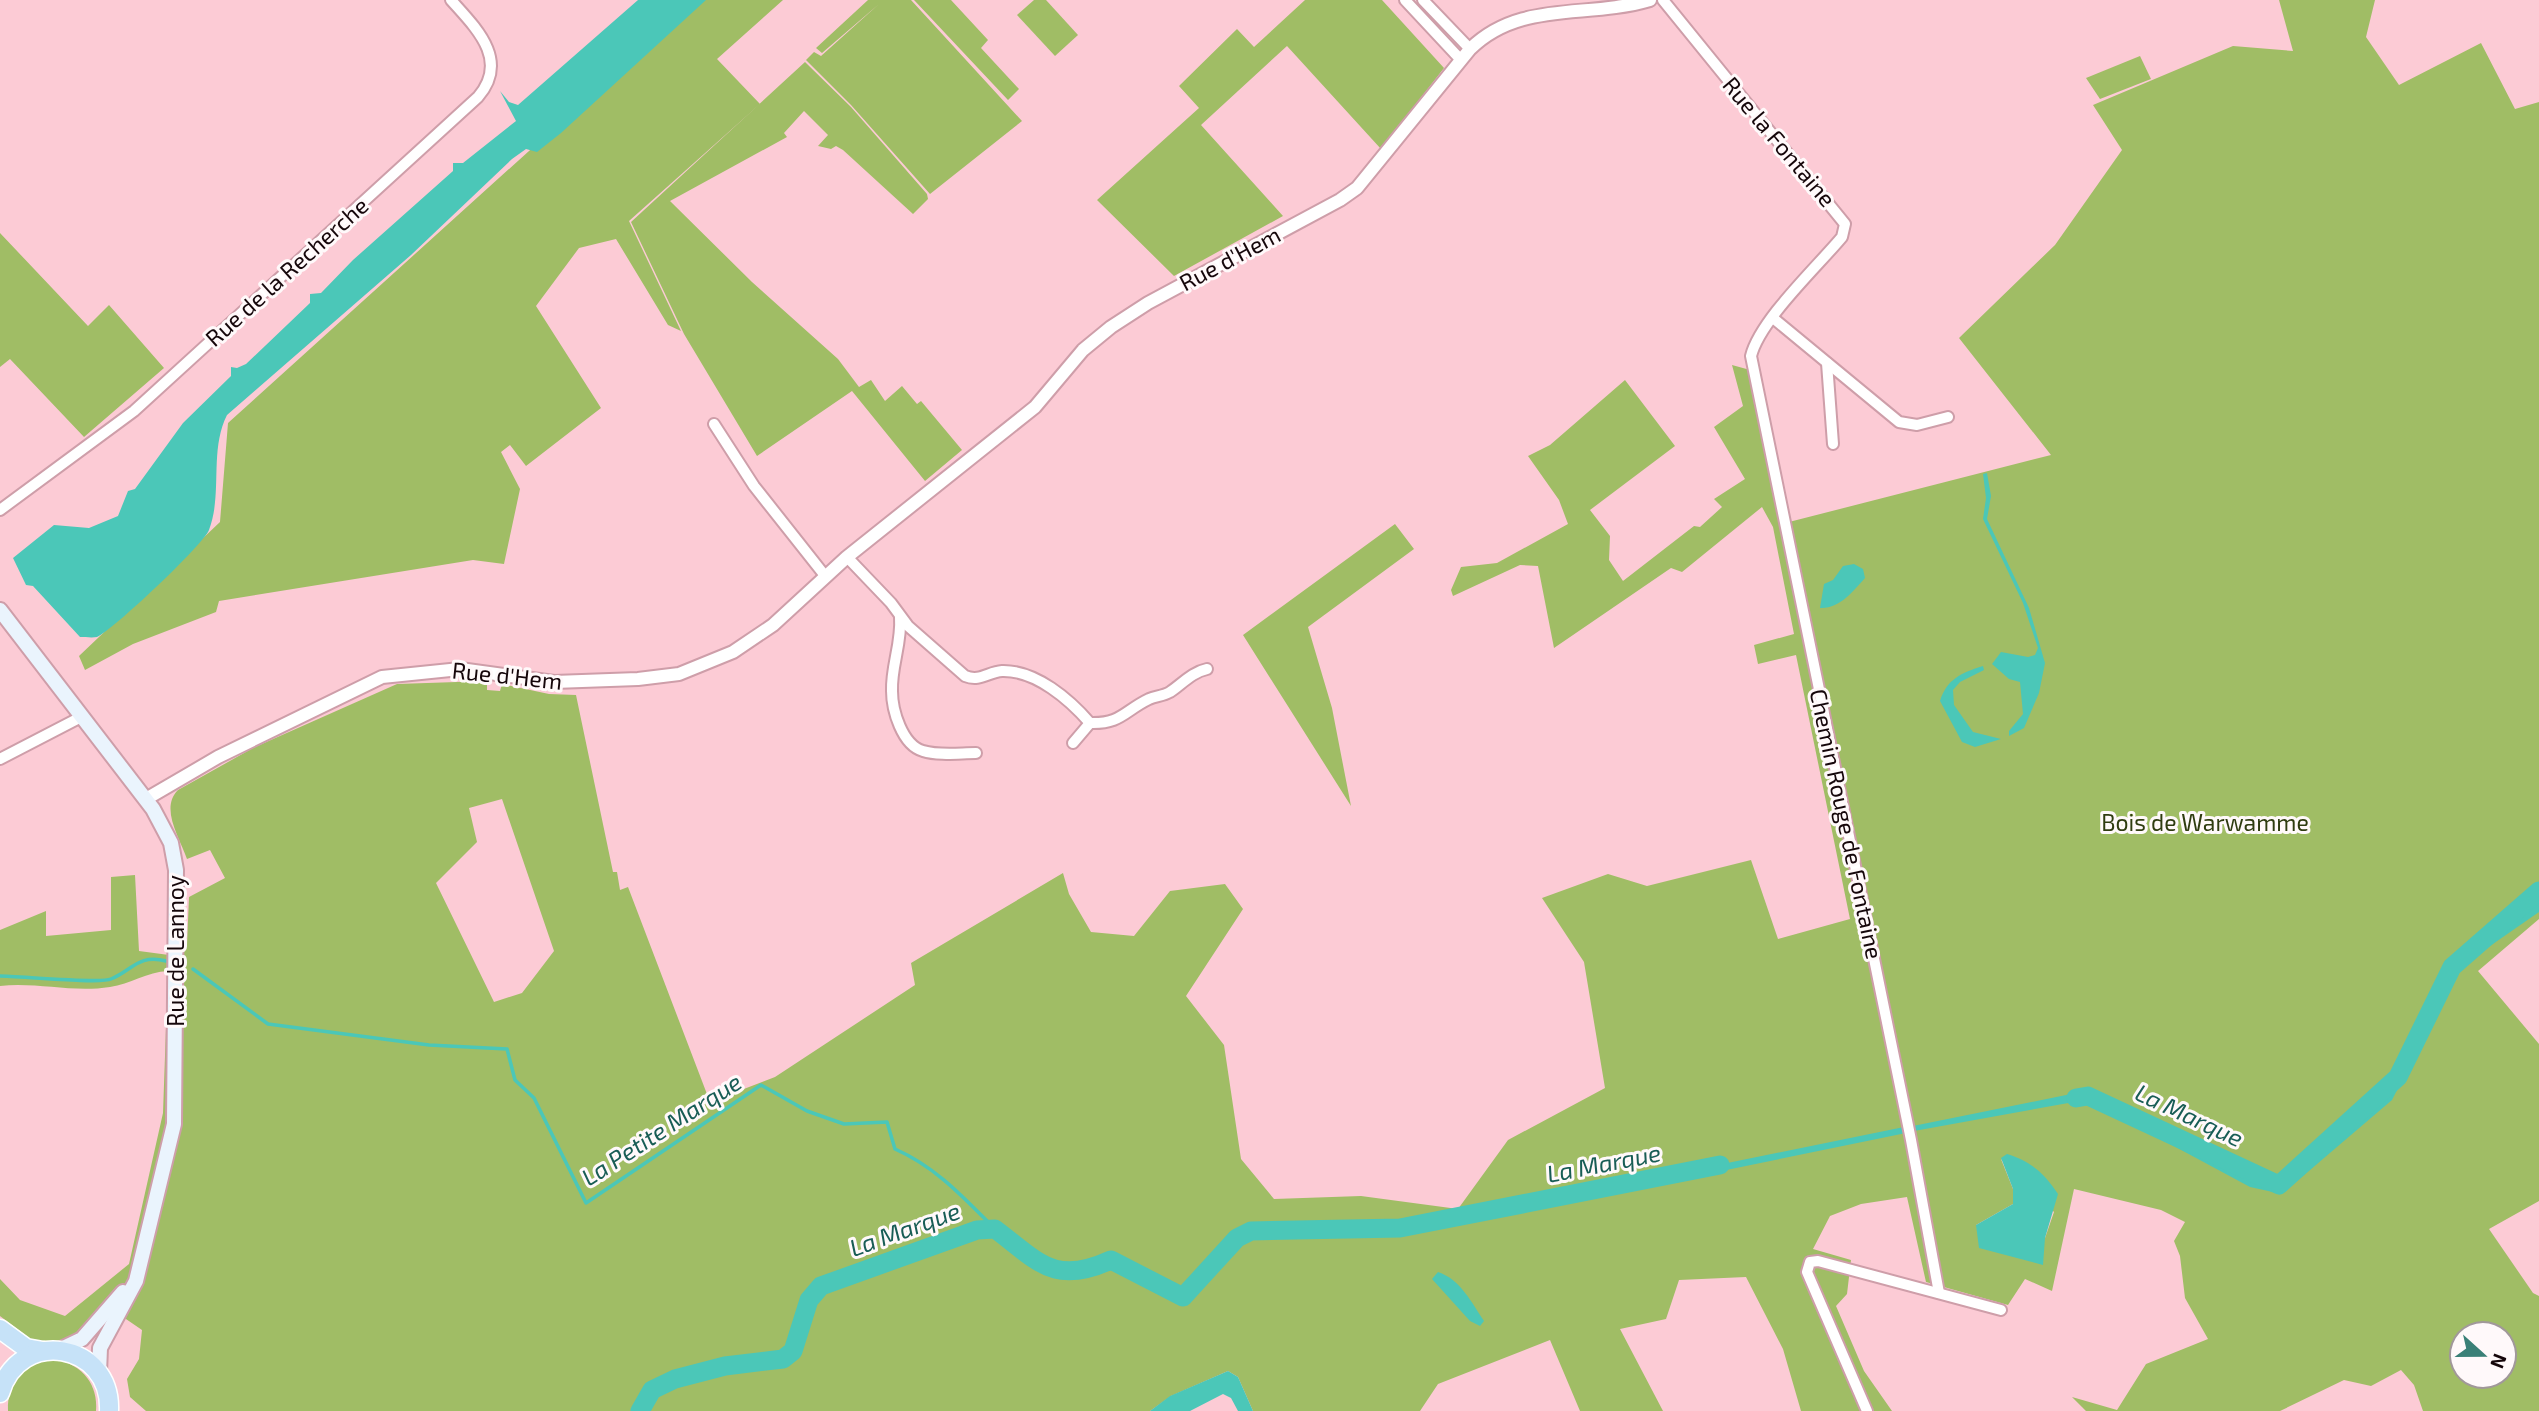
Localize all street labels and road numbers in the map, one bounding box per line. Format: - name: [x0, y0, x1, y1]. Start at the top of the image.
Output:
- street label: Rue la Fontaine: [1717, 71, 1842, 212]
- street label: Rue de la Recherche: [199, 191, 373, 352]
- street label: Rue d'Hem: [1174, 220, 1285, 296]
- street label: Rue d'Hem: [451, 655, 564, 695]
- street label: Chemin Rouge de Fontaine: [1805, 686, 1889, 961]
- street label: Rue de Lannoy: [161, 875, 189, 1027]

